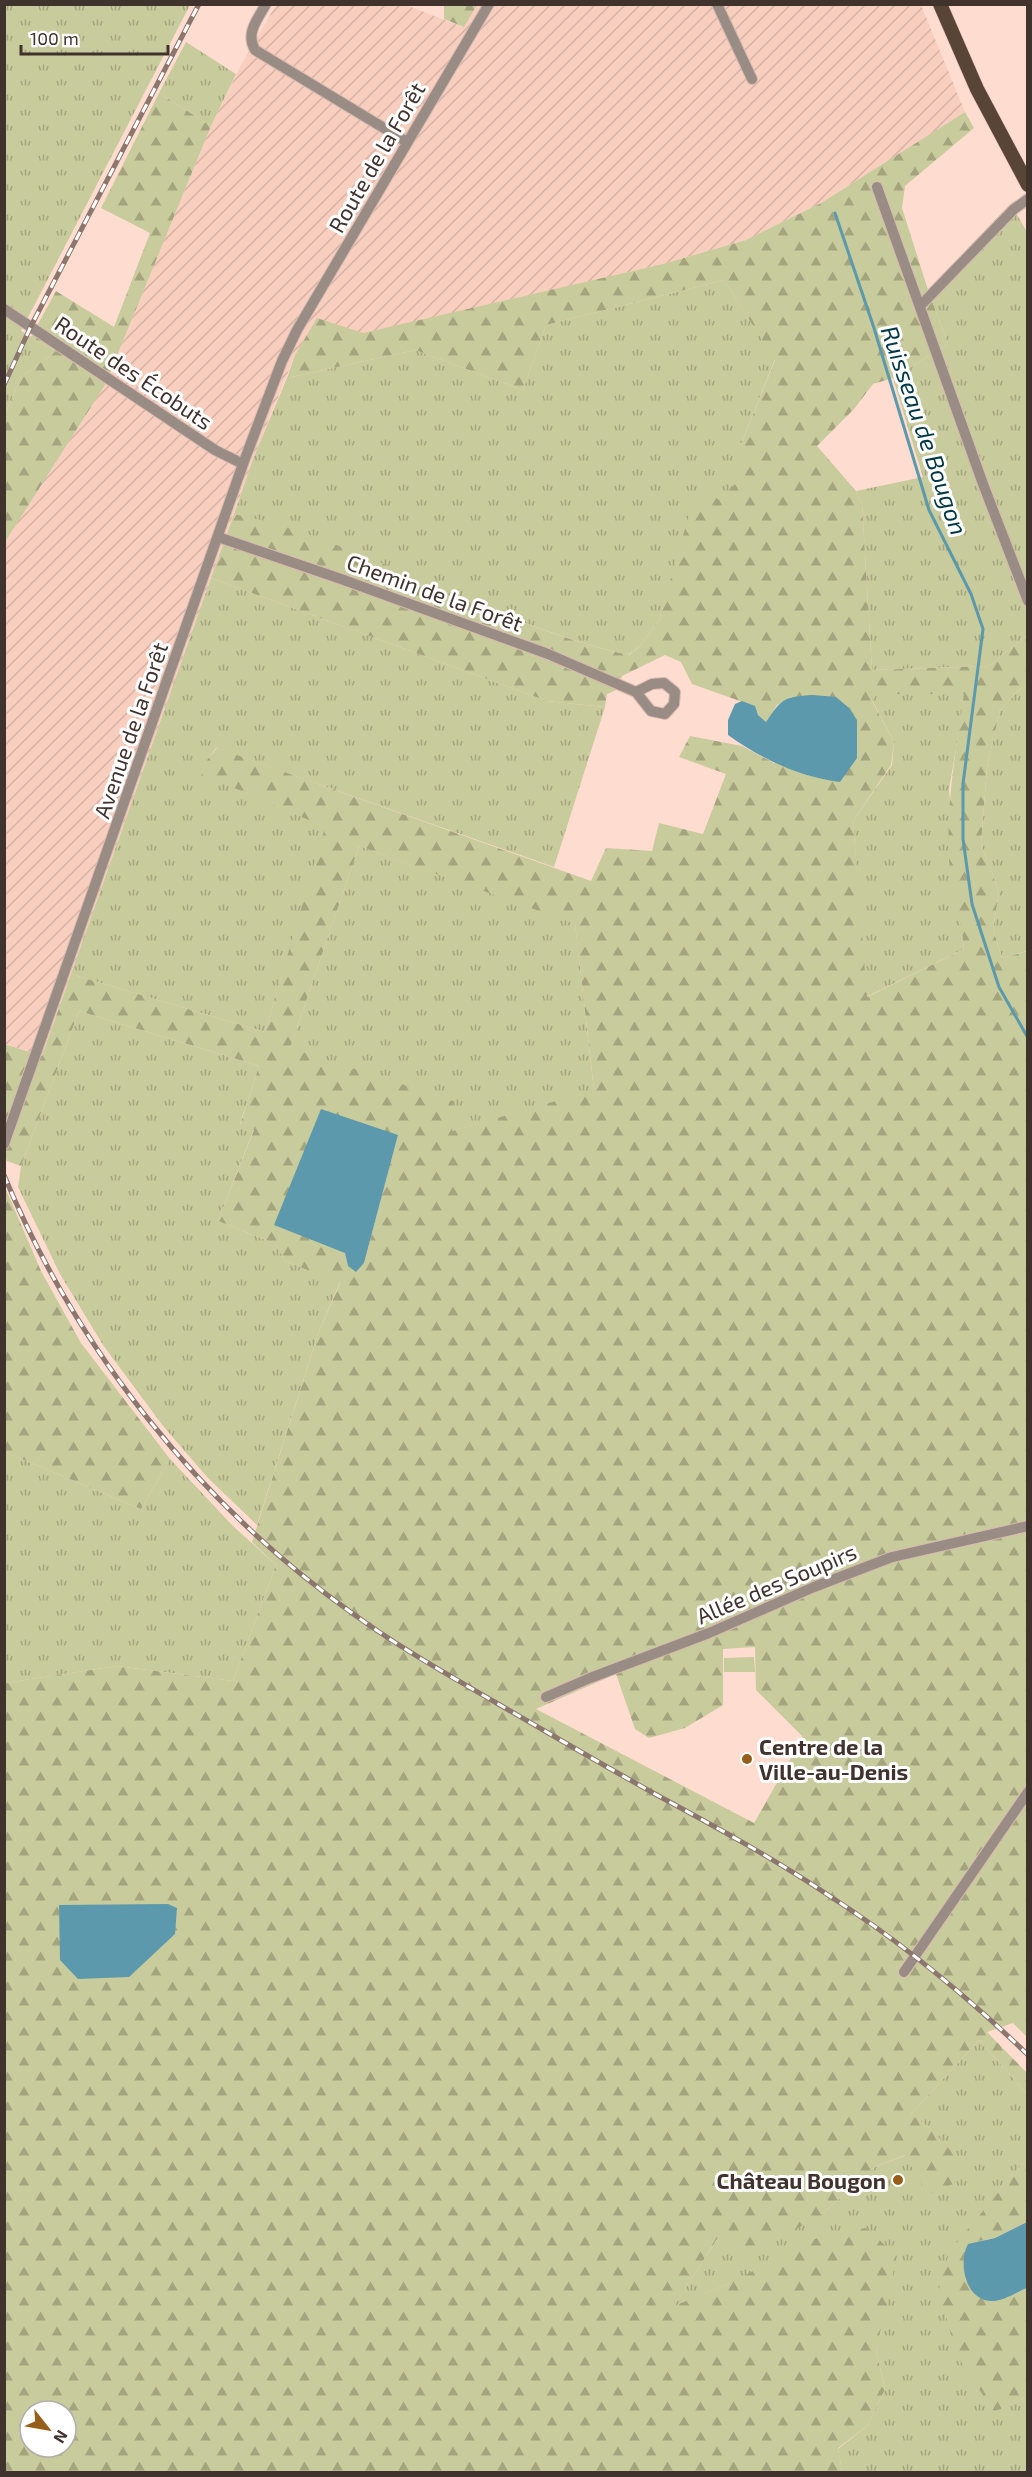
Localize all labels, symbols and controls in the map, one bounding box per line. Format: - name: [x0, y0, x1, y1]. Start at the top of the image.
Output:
- scale bar: [21, 18, 168, 56]
- text: 100 m: [30, 27, 79, 49]
- street label: Route de la Forêt: [322, 77, 430, 237]
- street label: Route des Écobuts: [50, 310, 218, 434]
- water label: Ruisseau de Bougon: [876, 322, 974, 538]
- street label: Chemin de la Forêt: [344, 548, 526, 636]
- street label: Avenue de la Forêt: [88, 639, 172, 821]
- street label: Allée des Soupirs: [692, 1538, 860, 1628]
- place label: Centre de la Ville-au-Denis: [759, 1733, 908, 1784]
- marker: Centre de la Ville-au-Denis: [740, 1752, 754, 1766]
- place label: Château Bougon: [717, 2167, 886, 2193]
- marker: Château Bougon: [891, 2173, 905, 2187]
- north arrow: [18, 2399, 78, 2459]
- text: N: [50, 2427, 72, 2447]

